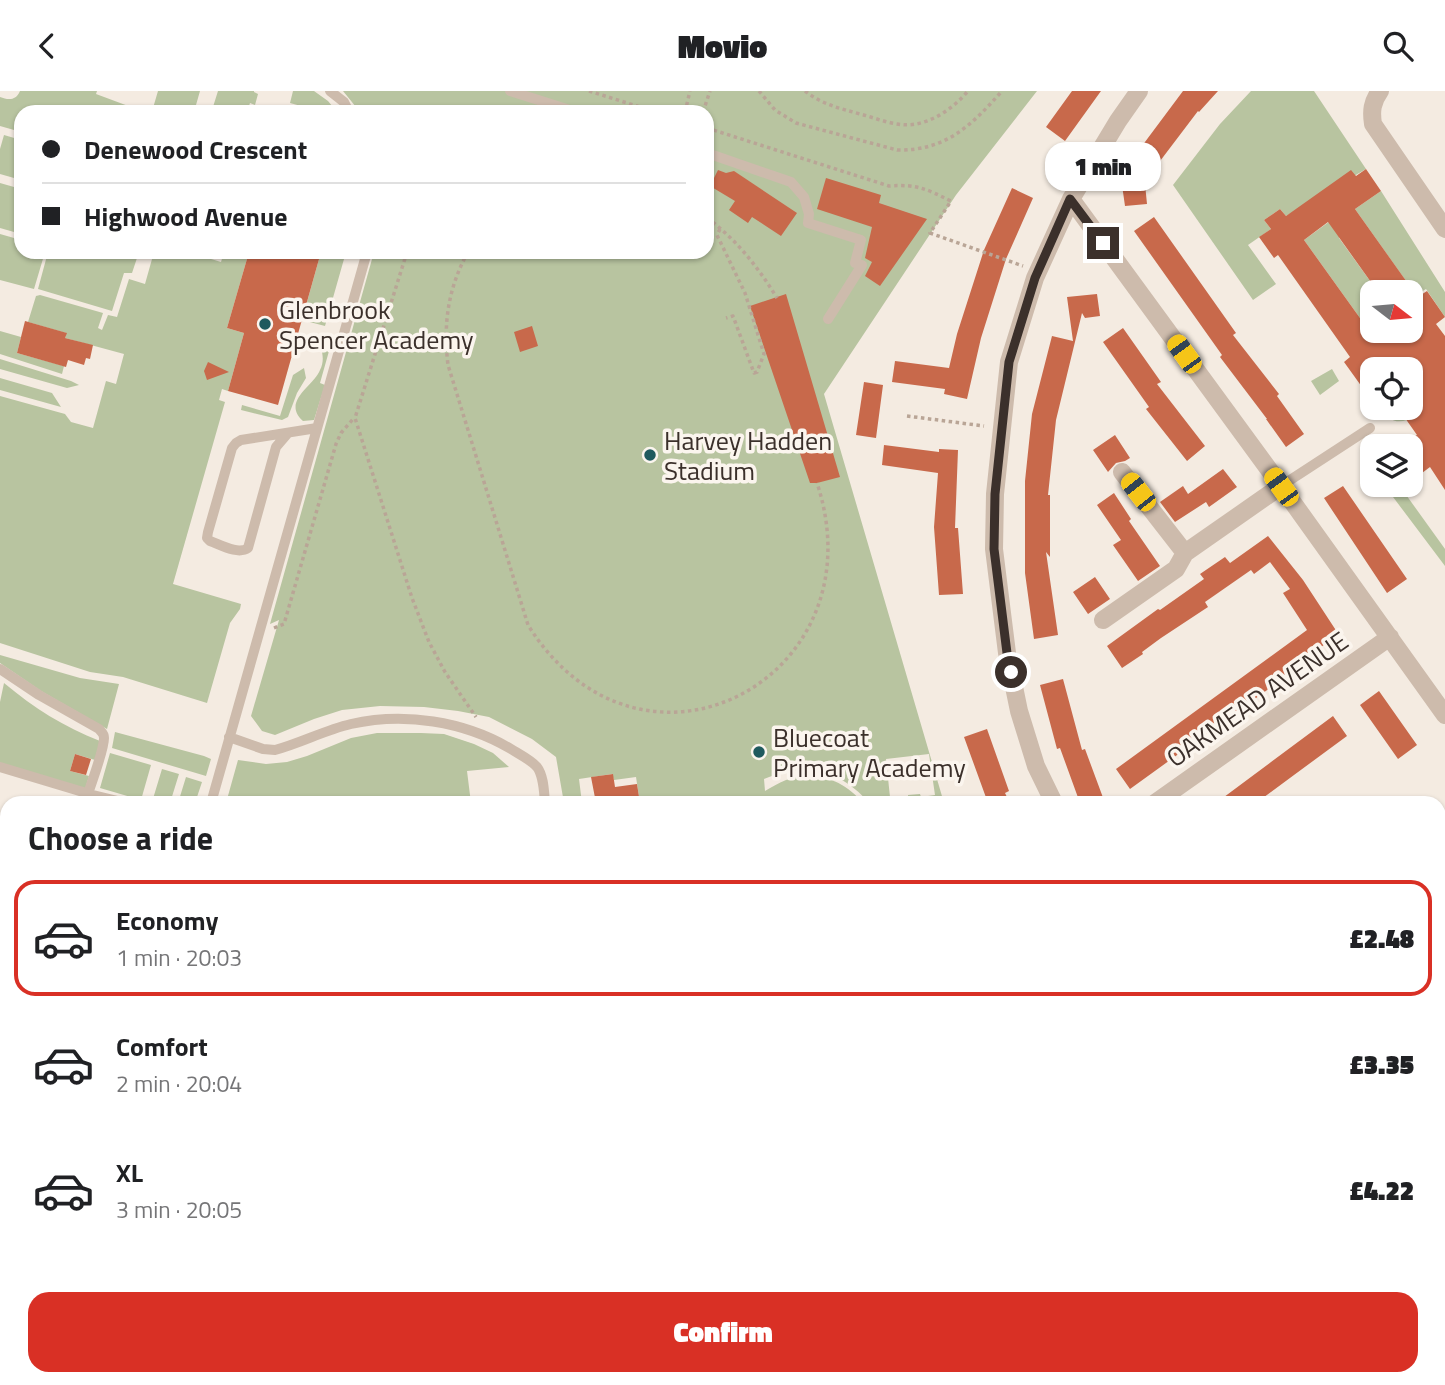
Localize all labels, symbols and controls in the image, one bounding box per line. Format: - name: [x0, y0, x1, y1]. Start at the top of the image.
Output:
- text: Movio: [678, 22, 767, 70]
- icon: back: [28, 27, 66, 65]
- icon: search: [1379, 27, 1417, 65]
- text: Denewood Crescent: [84, 130, 307, 169]
- callout: 1 min: [1045, 142, 1161, 191]
- text: 1 min: [1074, 149, 1132, 184]
- text: Highwood Avenue: [84, 197, 288, 236]
- route end: [1087, 227, 1119, 259]
- north arrow: [1360, 280, 1423, 343]
- map controls: [1360, 280, 1423, 497]
- place label: Glenbrook Spencer Academy: [279, 290, 474, 359]
- marker: Glenbrook Spencer Academy: [257, 316, 273, 332]
- car: [1164, 331, 1205, 377]
- button: locate: [1360, 357, 1423, 420]
- place label: Harvey Hadden Stadium: [664, 421, 832, 490]
- button: layers: [1360, 434, 1423, 497]
- marker: Harvey Hadden Stadium: [642, 447, 658, 463]
- car: [1261, 464, 1302, 510]
- car: [1117, 469, 1160, 515]
- street label: OAKMEAD AVENUE: [1158, 622, 1356, 776]
- route start: [995, 656, 1027, 688]
- place label: Bluecoat Primary Academy: [773, 718, 966, 787]
- marker: Bluecoat Primary Academy: [751, 744, 767, 760]
- text: Choose a ride: [28, 814, 213, 862]
- text: Economy: [116, 901, 218, 940]
- icon: car: [32, 907, 95, 970]
- text: £2.48: [1349, 919, 1414, 958]
- text: 1 min · 20:03: [116, 940, 242, 975]
- text: Comfort: [116, 1027, 208, 1066]
- icon: car: [32, 1033, 95, 1096]
- text: £3.35: [1349, 1045, 1414, 1084]
- text: 2 min · 20:04: [116, 1066, 242, 1101]
- text: XL: [116, 1153, 143, 1192]
- icon: car: [32, 1159, 95, 1222]
- text: £4.22: [1349, 1171, 1414, 1210]
- text: 3 min · 20:05: [116, 1192, 242, 1227]
- button: Confirm: [28, 1292, 1418, 1372]

